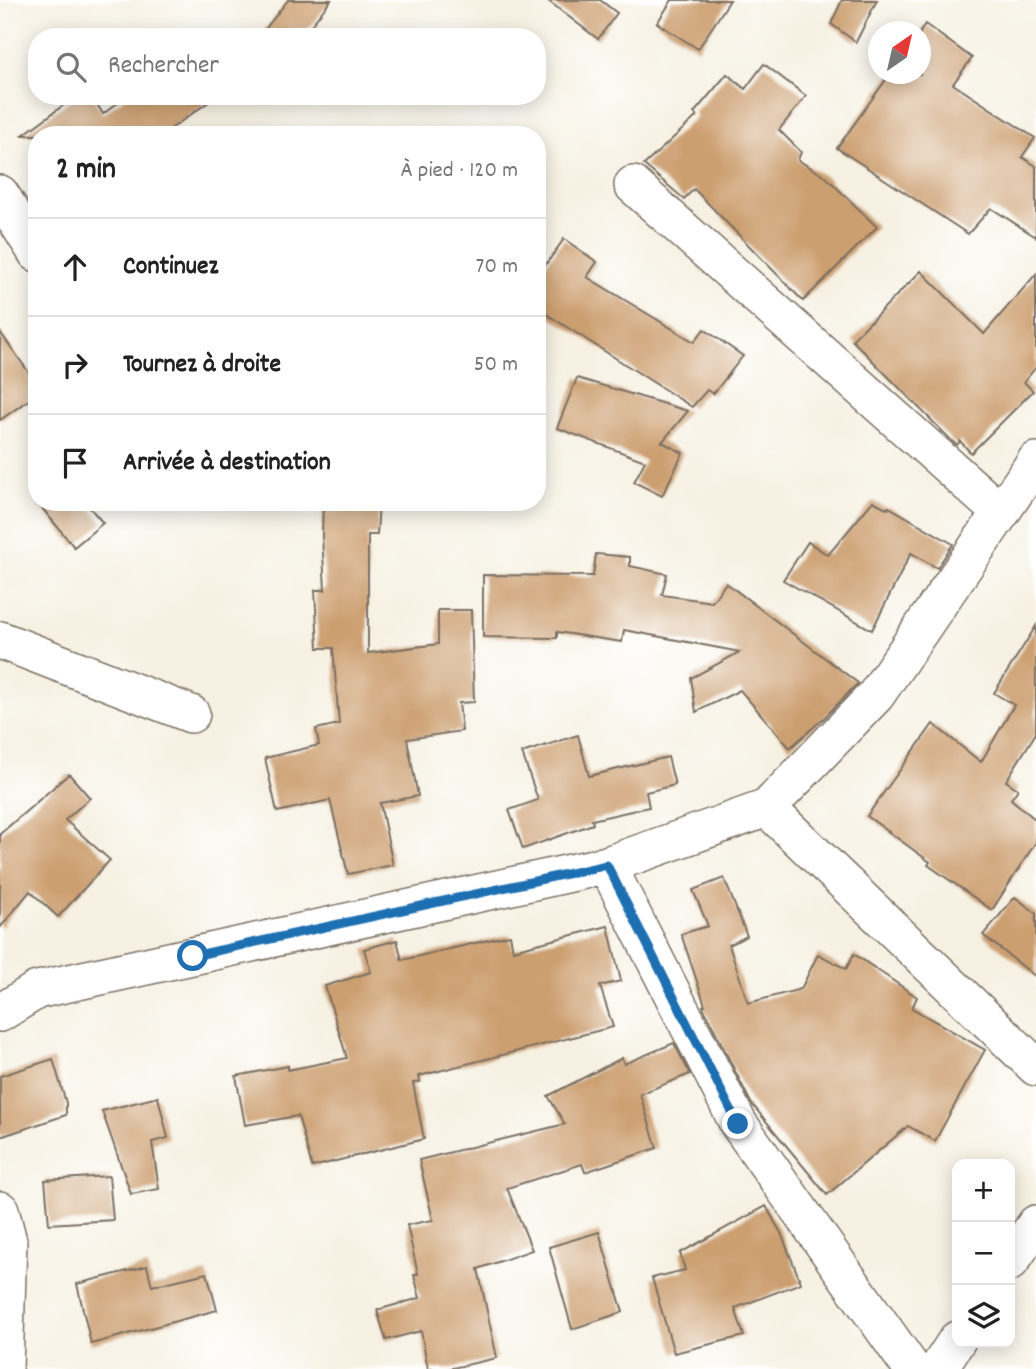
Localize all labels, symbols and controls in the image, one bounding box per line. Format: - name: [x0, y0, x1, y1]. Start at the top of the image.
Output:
- north arrow: [868, 21, 931, 84]
- search box: [28, 28, 546, 105]
- icon: search: [52, 48, 90, 86]
- text: Rechercher: [108, 48, 219, 85]
- text: 2 min: [56, 150, 116, 193]
- text: À pied · 120 m: [401, 155, 518, 188]
- icon: ahead: [56, 248, 94, 286]
- text: Continuez: [123, 249, 218, 286]
- text: 70 m: [476, 251, 518, 284]
- icon: right: [56, 346, 94, 384]
- text: Tournez à droite: [123, 347, 281, 384]
- text: 50 m: [474, 349, 518, 382]
- icon: arrive: [56, 444, 94, 482]
- text: Arrivée à destination: [123, 445, 331, 482]
- route start: [177, 940, 208, 971]
- route end: [722, 1108, 753, 1139]
- map controls: [952, 1159, 1015, 1348]
- button: +: [952, 1159, 1015, 1222]
- button: −: [952, 1222, 1015, 1285]
- button: layers: [952, 1285, 1015, 1348]

